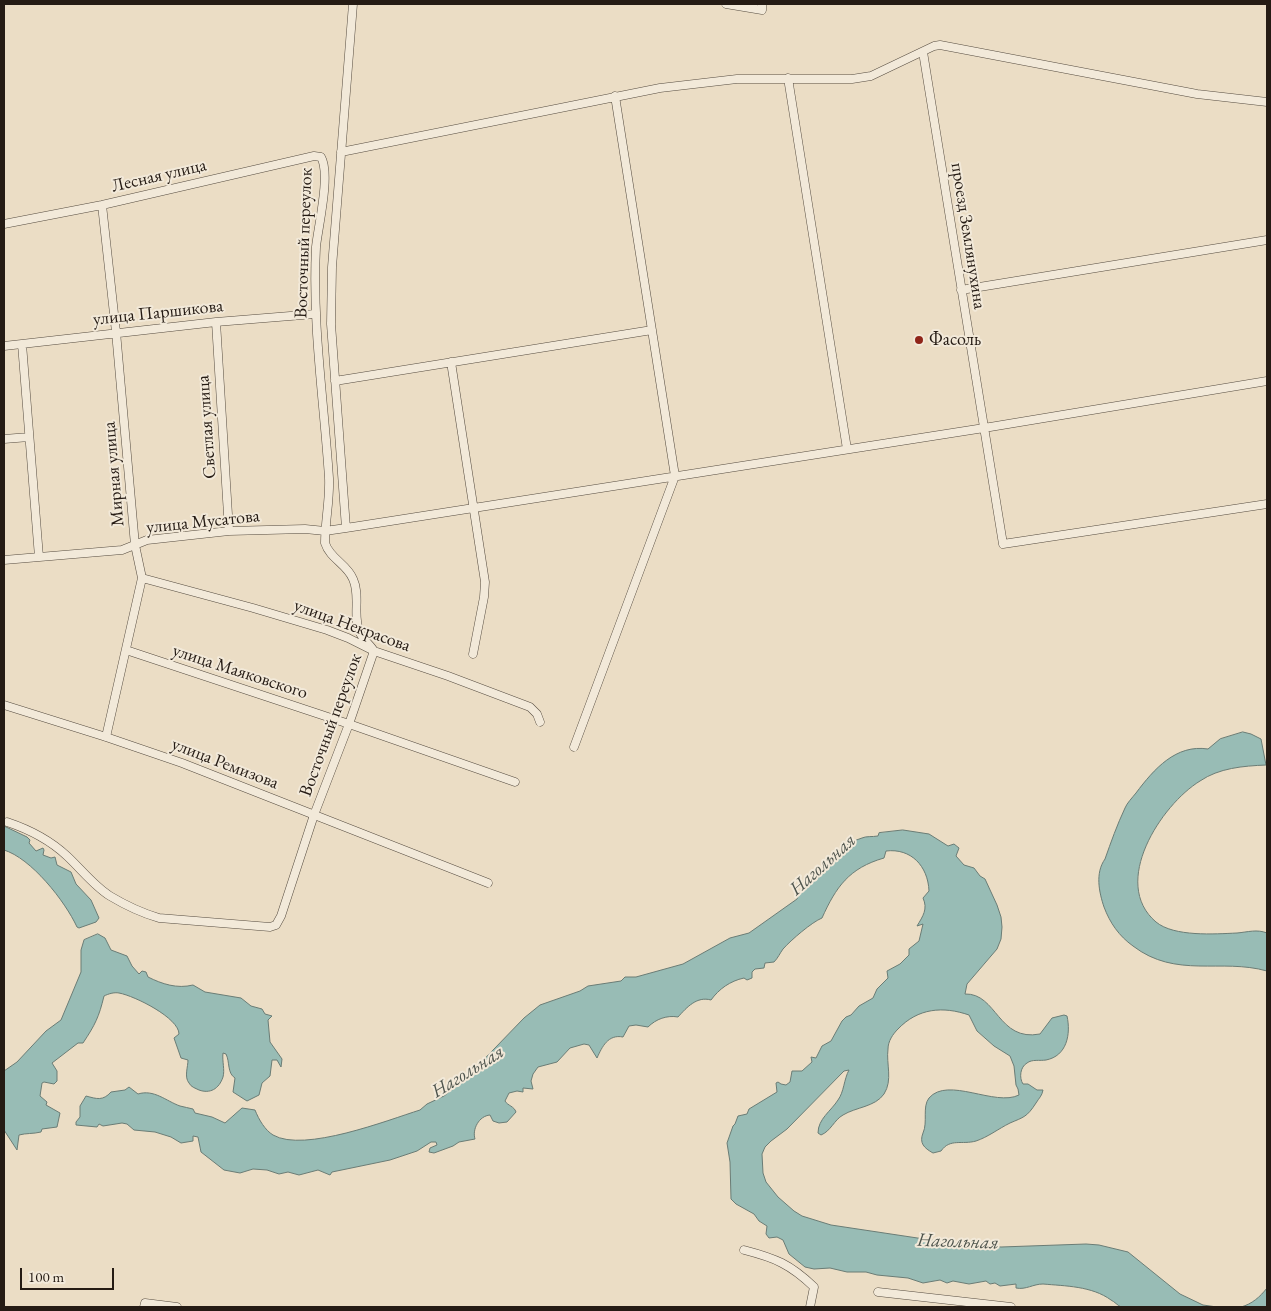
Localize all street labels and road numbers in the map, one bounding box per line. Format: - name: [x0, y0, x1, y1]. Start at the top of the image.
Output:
- street label: Лесная улица: [109, 155, 209, 197]
- street label: проезд Землянухина: [946, 161, 990, 311]
- street label: Восточный переулок: [291, 167, 317, 319]
- street label: улица Паршикова: [92, 295, 224, 331]
- street label: Светлая улица: [193, 374, 221, 480]
- street label: Мирная улица: [99, 421, 129, 527]
- street label: улица Мусатова: [145, 505, 261, 539]
- street label: улица Некрасова: [291, 595, 413, 657]
- street label: улица Маяковского: [170, 640, 310, 704]
- street label: Восточный переулок: [295, 651, 367, 799]
- street label: улица Ремизова: [168, 734, 282, 794]

